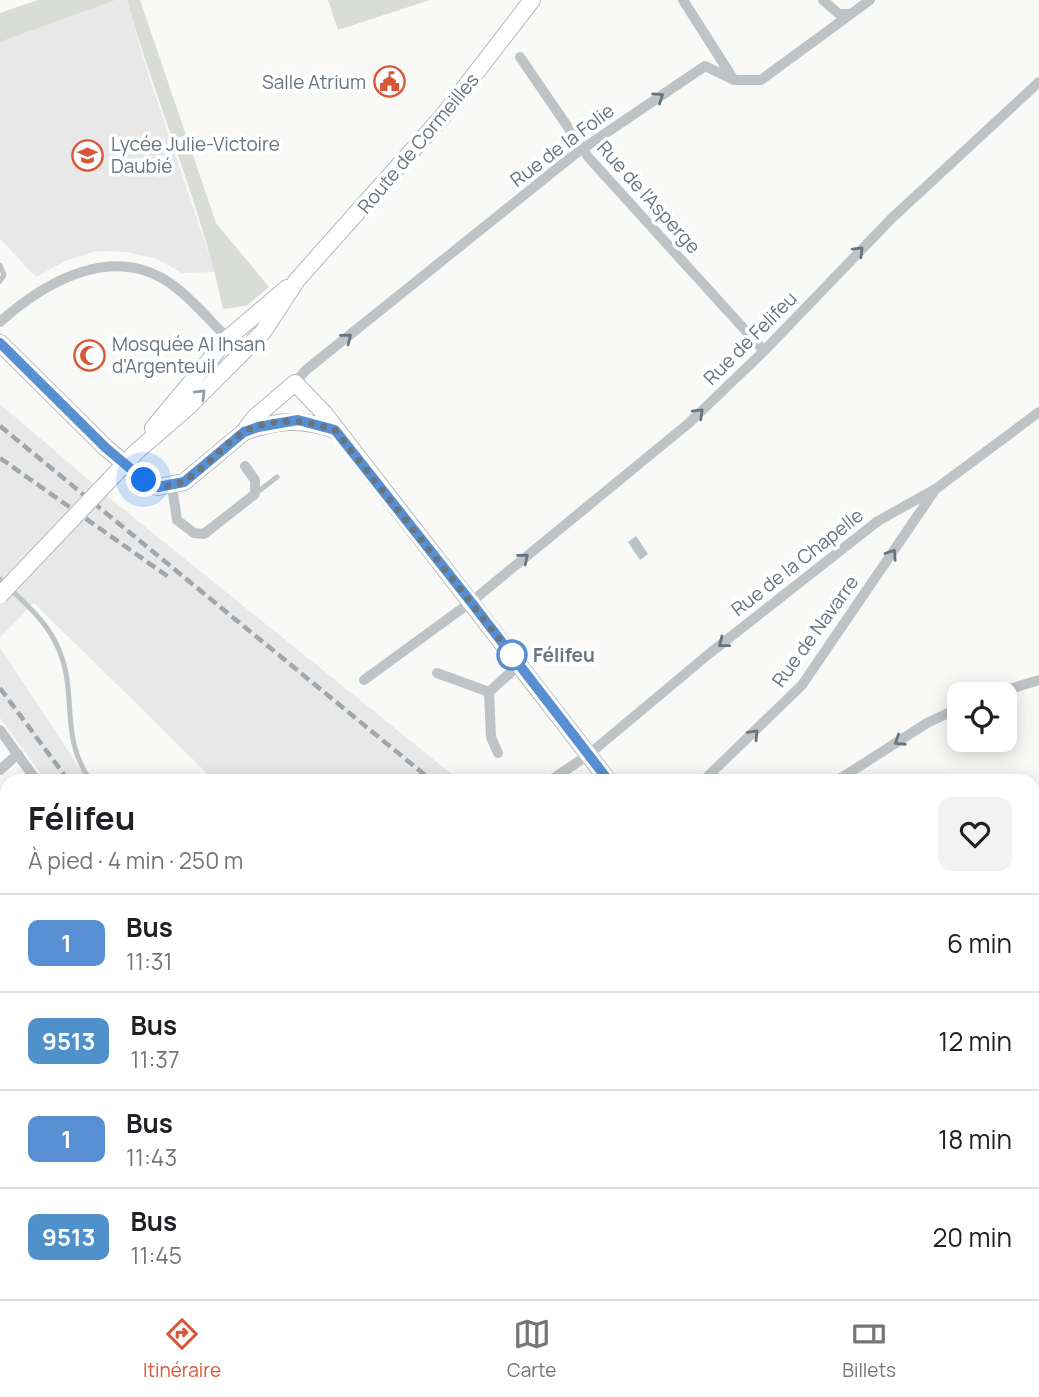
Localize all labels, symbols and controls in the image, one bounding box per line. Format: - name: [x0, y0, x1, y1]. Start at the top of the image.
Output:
- public building icon: Salle Atrium: [372, 65, 406, 99]
- street label: Route de Cormeilles: [351, 67, 485, 219]
- place label: Salle Atrium: [262, 69, 366, 95]
- one-way arrow: [652, 92, 665, 105]
- street label: Rue de la Folie: [505, 97, 619, 193]
- place label: Lycée Julie-Victoire Daubié: [111, 131, 280, 179]
- street label: Rue de l'Asperge: [591, 135, 707, 259]
- school or university icon: Lycée Julie-Victoire Daubié: [71, 138, 105, 172]
- one-way arrow: [850, 246, 863, 259]
- street label: Rue de Felifeu: [698, 286, 802, 390]
- place label: Mosquée Al Ihsan d'Argenteuil: [112, 331, 265, 379]
- one-way arrow: [338, 334, 351, 346]
- mosque icon: Mosquée Al Ihsan d'Argenteuil: [72, 338, 106, 372]
- one-way arrow: [193, 390, 206, 403]
- one-way arrow: [691, 409, 704, 422]
- your location: [126, 462, 161, 497]
- street label: Rue de la Chapelle: [726, 502, 868, 622]
- one-way arrow: [883, 548, 896, 561]
- one-way arrow: [517, 554, 529, 567]
- street label: Rue de Navarre: [766, 570, 864, 692]
- one-way arrow: [719, 634, 731, 647]
- marker: Félifeu: [497, 640, 527, 670]
- place label: Félifeu: [533, 642, 595, 668]
- map controls: [947, 682, 1017, 752]
- button: locate: [947, 682, 1017, 752]
- one-way arrow: [746, 729, 759, 742]
- one-way arrow: [894, 732, 907, 745]
- text: Félifeu: [28, 795, 135, 840]
- button: heart: [938, 797, 1012, 871]
- text: À pied · 4 min · 250 m: [28, 844, 243, 876]
- text: Bus: [126, 909, 173, 945]
- text: 6 min: [947, 925, 1012, 961]
- text: 1: [61, 926, 72, 959]
- text: 11:31: [126, 945, 173, 977]
- text: Bus: [130, 1007, 177, 1043]
- text: 12 min: [938, 1023, 1012, 1059]
- text: 9513: [42, 1024, 95, 1057]
- text: 11:37: [130, 1043, 180, 1075]
- text: Bus: [126, 1105, 173, 1141]
- text: 18 min: [938, 1121, 1012, 1157]
- text: 1: [61, 1122, 72, 1155]
- text: 11:43: [126, 1141, 177, 1173]
- text: Bus: [130, 1203, 177, 1239]
- text: 20 min: [933, 1219, 1012, 1255]
- text: 9513: [42, 1220, 95, 1253]
- text: 11:45: [130, 1239, 182, 1271]
- tab: Itinéraire: [143, 1315, 221, 1383]
- tab: Carte: [507, 1315, 556, 1383]
- tab: Billets: [842, 1315, 896, 1383]

